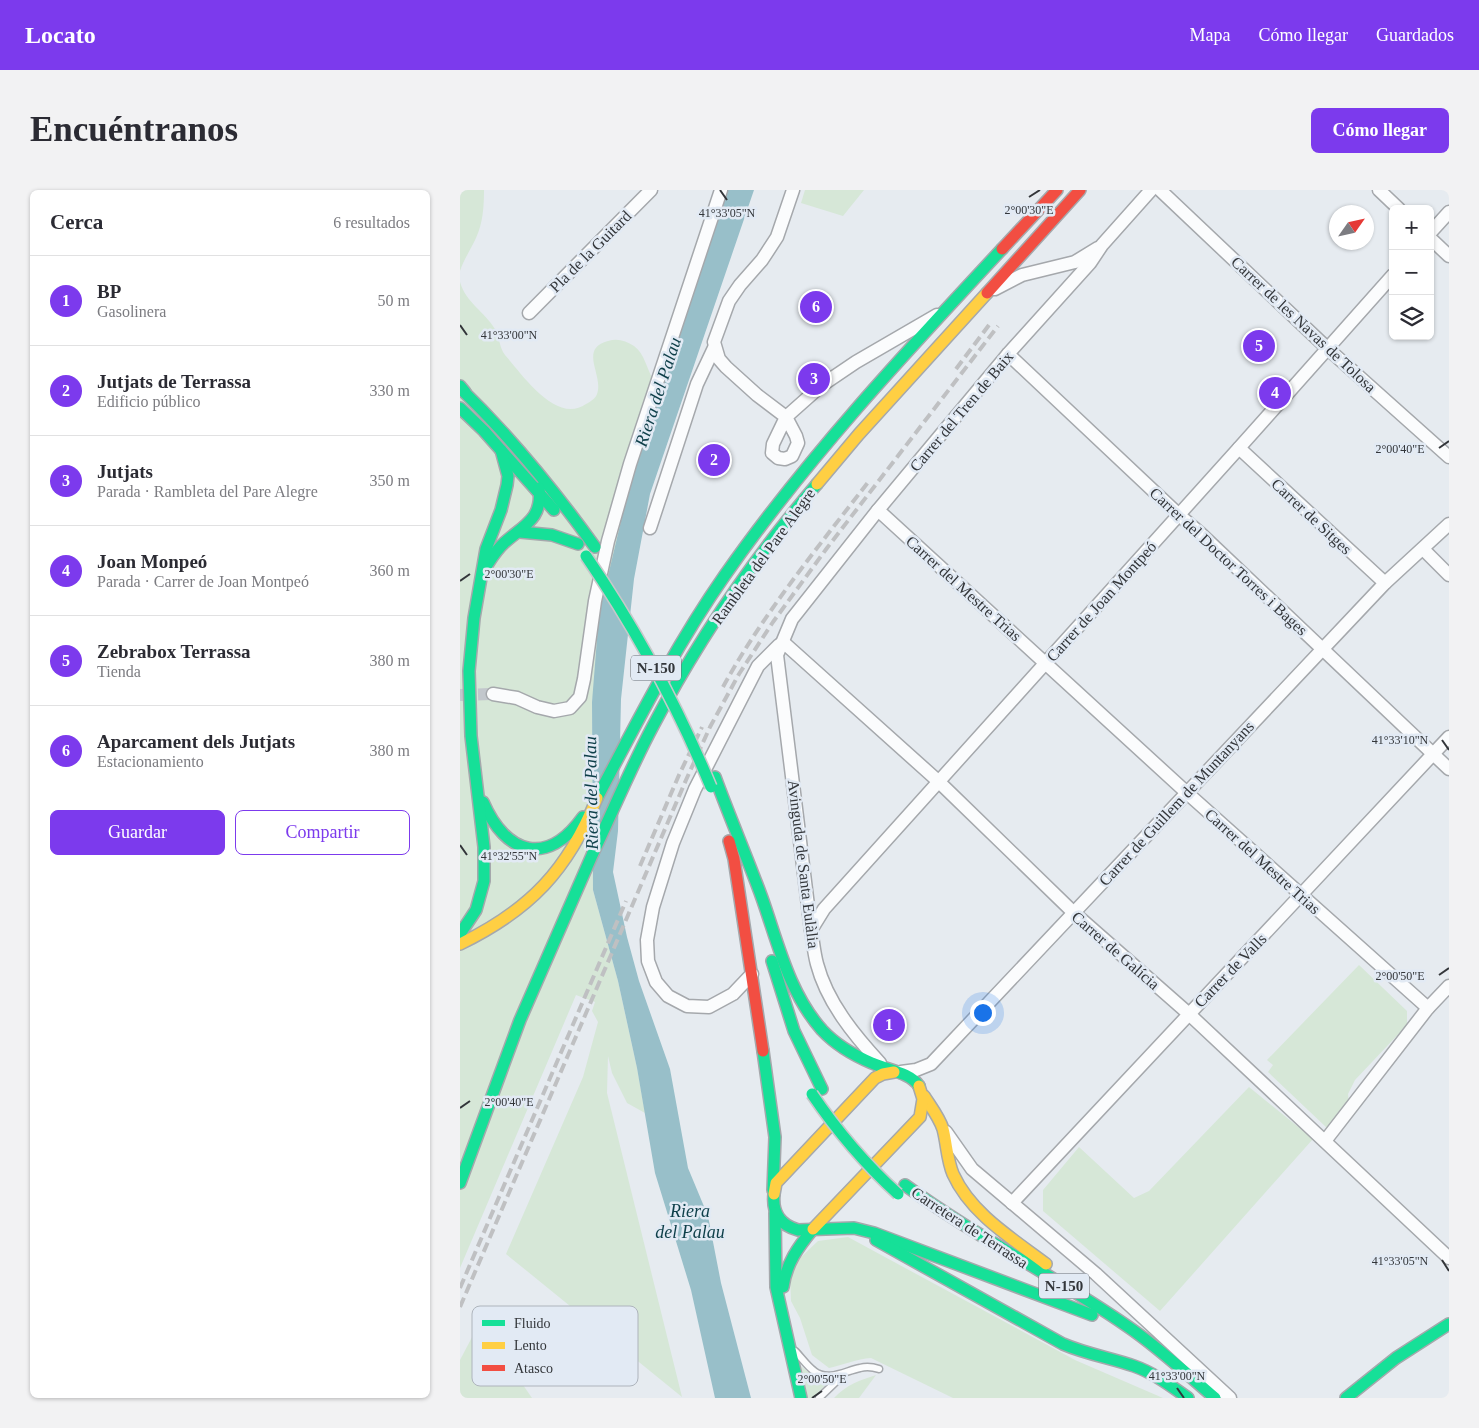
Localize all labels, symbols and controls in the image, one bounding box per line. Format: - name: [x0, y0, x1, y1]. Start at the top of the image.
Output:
- text: Locato: [25, 22, 96, 48]
- text: Mapa: [1190, 25, 1231, 45]
- text: Cómo llegar: [1259, 25, 1348, 45]
- text: Guardados: [1376, 25, 1454, 45]
- button: Cómo llegar: [1311, 108, 1449, 153]
- text: Encuéntranos: [30, 110, 238, 149]
- text: 2°00'30"E: [1004, 203, 1054, 217]
- north arrow: [1329, 205, 1374, 250]
- map controls: [1389, 205, 1434, 340]
- button: +: [1389, 205, 1434, 250]
- text: 41°33'05"N: [699, 206, 756, 220]
- street label: Pla de la Guitard: [546, 207, 635, 296]
- text: Cerca: [50, 210, 103, 234]
- text: 6 resultados: [333, 214, 410, 231]
- button: −: [1389, 250, 1434, 295]
- street label: Carrer de les Navas de Tolosa: [1228, 253, 1379, 396]
- text: BP: [97, 281, 121, 302]
- pin: 6: [800, 288, 832, 326]
- text: 1: [62, 292, 70, 309]
- text: 50 m: [378, 292, 410, 309]
- button: layers: [1389, 295, 1434, 340]
- text: Gasolinera: [97, 303, 166, 320]
- pin: 5: [1243, 327, 1275, 365]
- text: 41°33'00"N: [481, 328, 538, 342]
- water label: Riera del Palau: [631, 335, 685, 450]
- street label: Carrer del Tren de Baix: [906, 348, 1016, 475]
- pin: 3: [798, 360, 830, 398]
- text: Jutjats de Terrassa: [97, 371, 251, 392]
- pin: 4: [1259, 374, 1291, 412]
- text: 2: [62, 382, 70, 399]
- text: 330 m: [370, 382, 410, 399]
- text: Edificio público: [97, 393, 201, 410]
- pin: 2: [698, 441, 730, 479]
- text: 2°00'40"E: [1375, 442, 1425, 456]
- text: Jutjats: [97, 461, 153, 482]
- text: 3: [62, 472, 70, 489]
- text: 350 m: [370, 472, 410, 489]
- street label: Carrer de Sitges: [1267, 475, 1355, 558]
- text: Parada · Rambleta del Pare Alegre: [97, 483, 318, 500]
- street label: Carrer del Doctor Torres i Bages: [1146, 484, 1311, 639]
- street label: Rambleta del Pare Alegre: [708, 485, 819, 628]
- street label: Carrer del Mestre Trias: [903, 532, 1025, 644]
- street label: Carrer de Joan Montpeó: [1043, 538, 1160, 665]
- text: Joan Monpeó: [97, 551, 207, 572]
- text: 4: [62, 562, 70, 579]
- text: 360 m: [370, 562, 410, 579]
- text: 2°00'30"E: [484, 567, 534, 581]
- text: Parada · Carrer de Joan Montpeó: [97, 573, 309, 590]
- text: Zebrabox Terrassa: [97, 641, 251, 662]
- text: 5: [62, 652, 70, 669]
- text: 380 m: [370, 652, 410, 669]
- road number: N-150: [631, 656, 681, 680]
- text: Tienda: [97, 663, 141, 680]
- street label: Carrer de Guillem de Muntanyans: [1096, 718, 1258, 890]
- text: Aparcament dels Jutjats: [97, 731, 295, 752]
- text: 41°33'10"N: [1372, 733, 1429, 747]
- water label: Riera del Palau: [580, 736, 602, 851]
- text: 6: [62, 742, 70, 759]
- text: 380 m: [370, 742, 410, 759]
- text: Estacionamiento: [97, 753, 204, 770]
- street label: Avinguda de Santa Eulàlia: [784, 779, 822, 950]
- street label: Carrer del Mestre Trias: [1202, 805, 1324, 917]
- button: Guardar: [50, 810, 225, 855]
- button: Compartir: [235, 810, 410, 855]
- text: 41°32'55"N: [481, 849, 538, 863]
- street label: Carrer de Galícia: [1069, 908, 1163, 993]
- street label: Carrer de Valls: [1191, 930, 1270, 1011]
- text: 2°00'50"E: [1375, 969, 1425, 983]
- your location: [970, 1000, 996, 1026]
- pin: 1: [873, 1006, 905, 1044]
- text: 2°00'40"E: [484, 1095, 534, 1109]
- street label: Carretera de Terrassa: [908, 1183, 1031, 1271]
- water label: Riera del Palau: [655, 1201, 725, 1242]
- text: 41°33'05"N: [1372, 1254, 1429, 1268]
- road number: N-150: [1039, 1274, 1089, 1298]
- legend: [472, 1306, 638, 1386]
- text: Fluido: [514, 1316, 551, 1331]
- text: Lento: [514, 1338, 547, 1353]
- text: Atasco: [514, 1361, 553, 1376]
- text: 41°33'00"N: [1149, 1369, 1206, 1383]
- text: 2°00'50"E: [797, 1372, 847, 1386]

